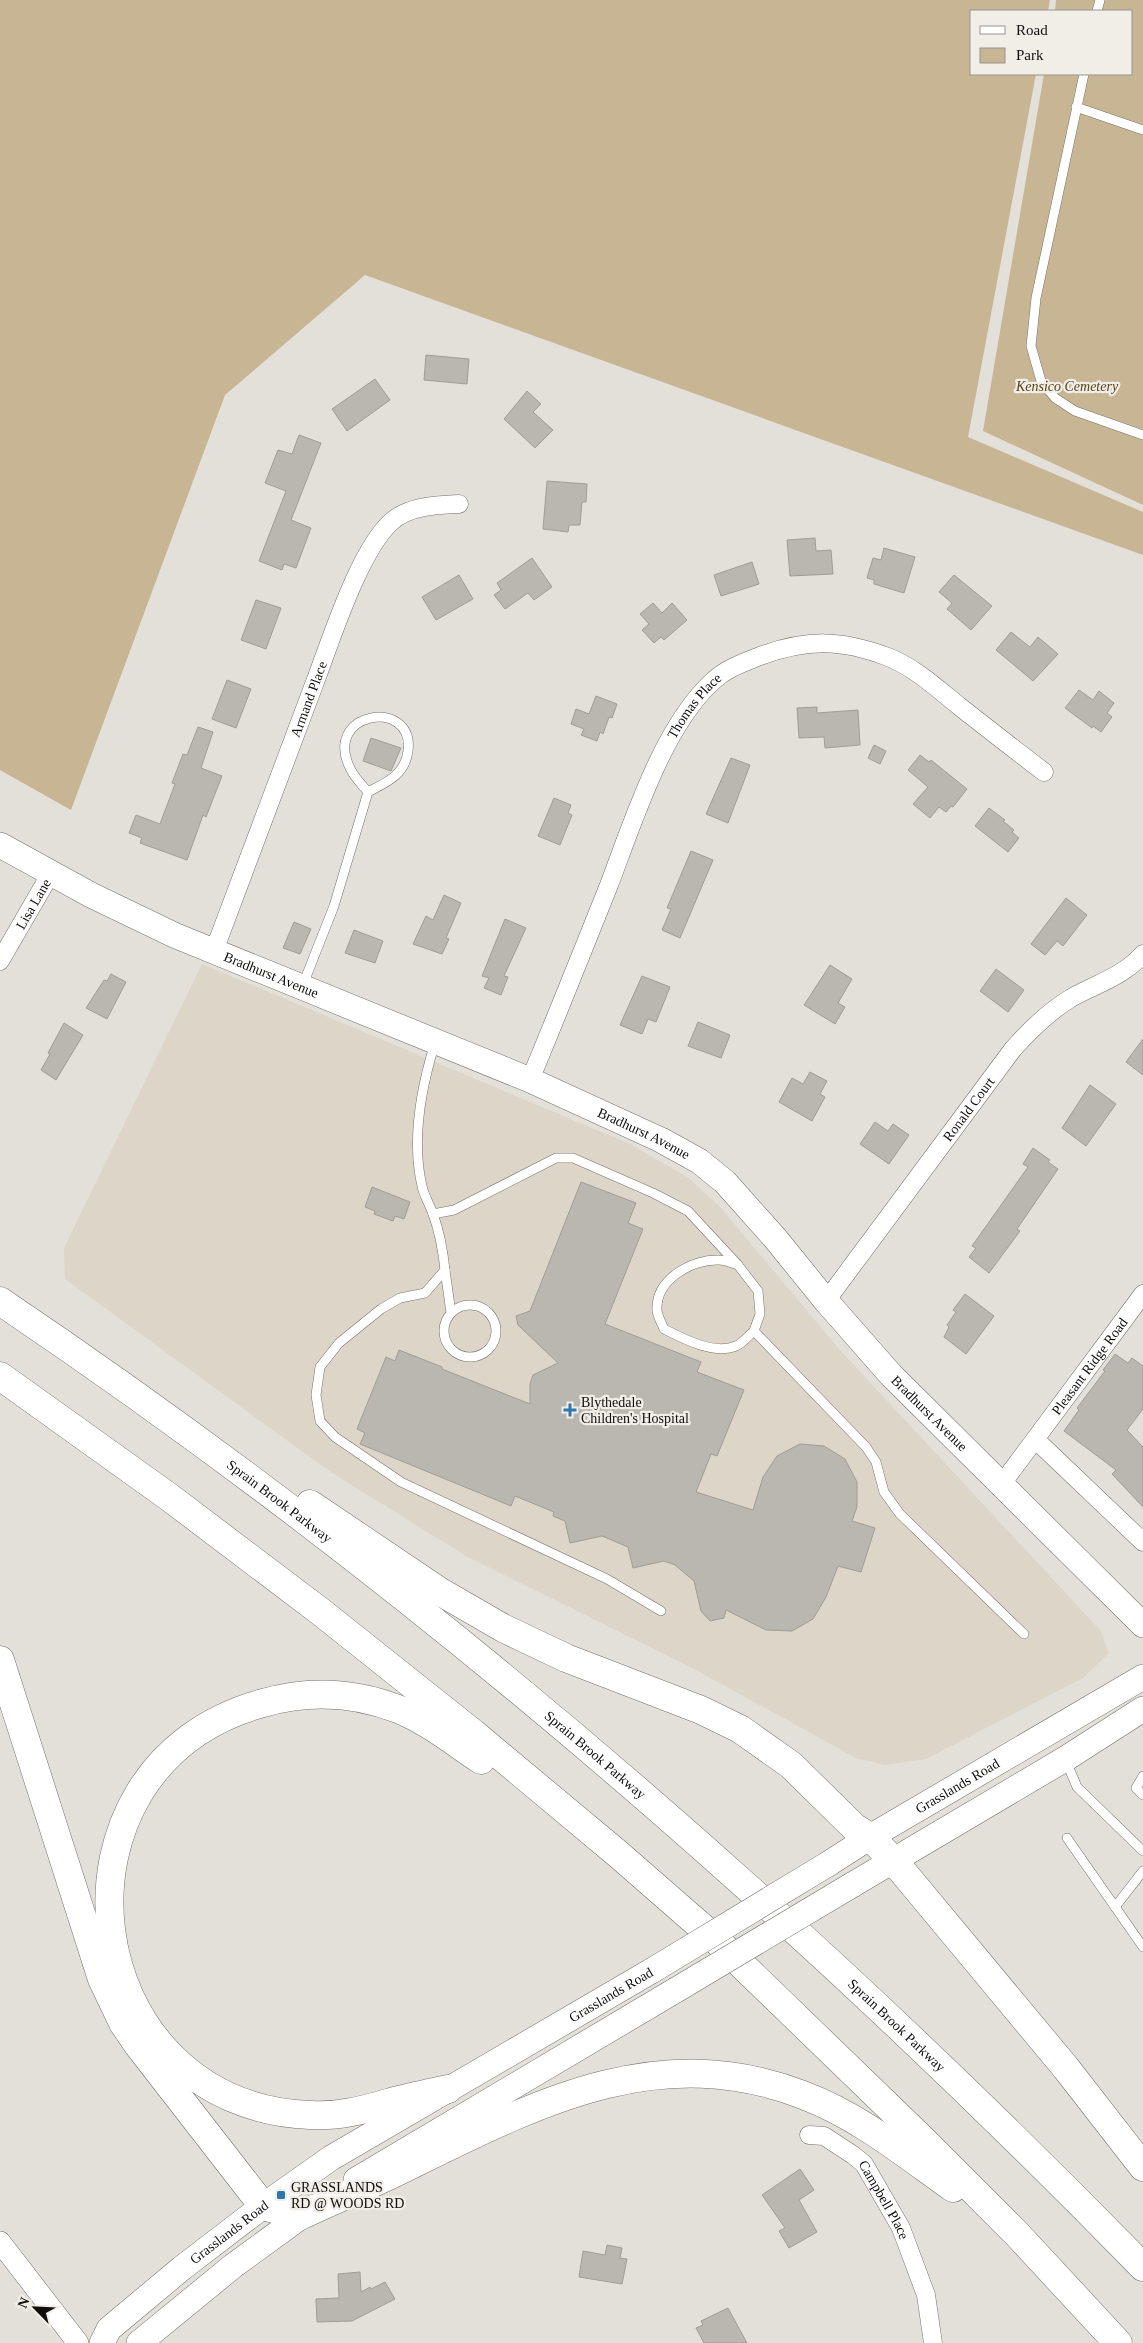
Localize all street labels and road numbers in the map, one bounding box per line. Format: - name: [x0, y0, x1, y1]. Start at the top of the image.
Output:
- street label: Armand Place: [288, 659, 330, 739]
- street label: Thomas Place: [665, 670, 724, 741]
- street label: Lisa Lane: [13, 876, 54, 932]
- street label: Bradhurst Avenue: [222, 949, 320, 1001]
- street label: Ronald Court: [940, 1074, 998, 1144]
- street label: Bradhurst Avenue: [595, 1105, 692, 1162]
- street label: Pleasant Ridge Road: [1049, 1315, 1131, 1418]
- street label: Bradhurst Avenue: [888, 1373, 970, 1454]
- street label: Sprain Brook Parkway: [224, 1457, 335, 1546]
- street label: Sprain Brook Parkway: [542, 1708, 649, 1802]
- street label: Grasslands Road: [913, 1756, 1002, 1817]
- street label: Grasslands Road: [566, 1965, 656, 2025]
- street label: Sprain Brook Parkway: [845, 1976, 948, 2075]
- street label: Campbell Place: [856, 2158, 912, 2241]
- street label: Grasslands Road: [187, 2198, 271, 2267]

